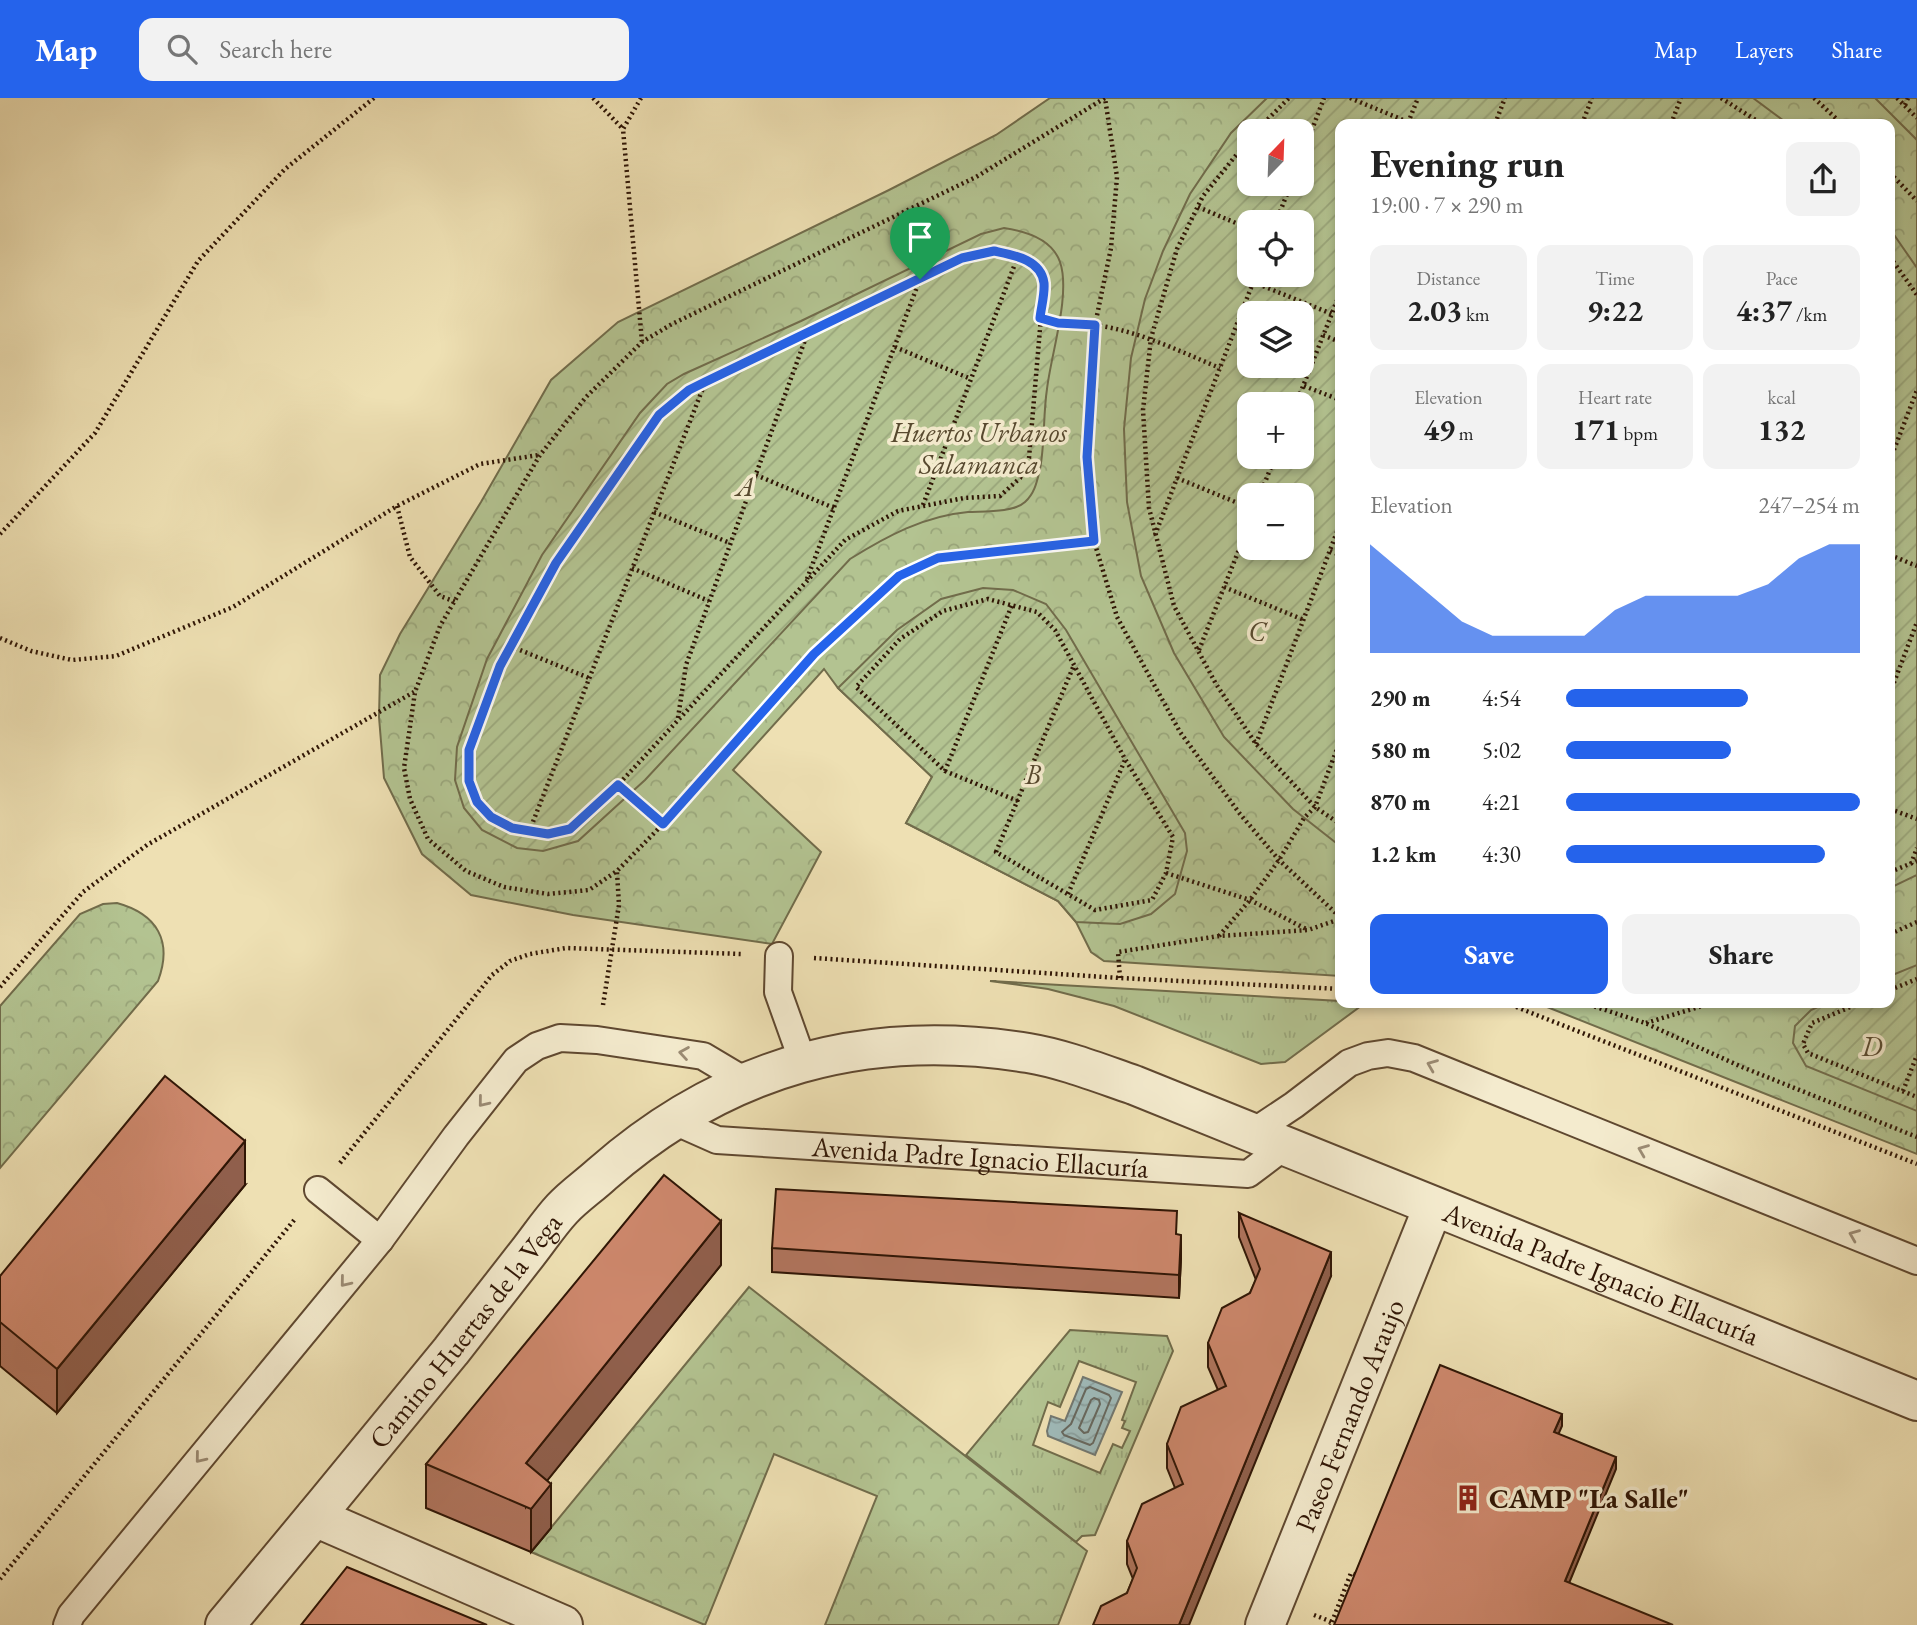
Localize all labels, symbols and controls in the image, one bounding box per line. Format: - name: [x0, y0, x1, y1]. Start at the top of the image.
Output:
- search box: [139, 18, 629, 81]
- text: Map: [35, 28, 97, 71]
- icon: search: [163, 30, 201, 68]
- text: Search here: [219, 32, 332, 66]
- text: Map: [1654, 34, 1697, 65]
- text: Layers: [1735, 34, 1794, 65]
- text: Share: [1832, 34, 1882, 65]
- north arrow: [1237, 119, 1314, 196]
- map controls: [1237, 119, 1314, 560]
- text: Evening run: [1370, 139, 1565, 188]
- button: share: [1786, 142, 1860, 216]
- text: 19:00 · 7 × 290 m: [1370, 190, 1523, 220]
- pin: [890, 207, 950, 279]
- button: locate: [1237, 210, 1314, 287]
- icon: arrive: [901, 218, 939, 256]
- text: Distance: [1417, 266, 1480, 291]
- text: Time: [1595, 266, 1635, 291]
- text: Pace: [1766, 266, 1798, 291]
- text: 2.03: [1407, 291, 1462, 330]
- text: 9:22: [1587, 291, 1643, 330]
- text: 4:37: [1736, 291, 1792, 330]
- button: layers: [1237, 301, 1314, 378]
- text: km: [1462, 302, 1490, 327]
- text: /km: [1792, 302, 1827, 327]
- text: Elevation: [1414, 385, 1483, 410]
- text: Heart rate: [1578, 385, 1652, 410]
- text: kcal: [1767, 385, 1796, 410]
- button: +: [1237, 392, 1314, 469]
- text: 49: [1423, 410, 1455, 449]
- text: 171: [1572, 410, 1620, 449]
- text: 132: [1758, 410, 1805, 449]
- park label: Huertos Urbanos Salamanca: [890, 414, 1067, 482]
- text: m: [1455, 421, 1474, 446]
- text: bpm: [1620, 421, 1658, 446]
- park label: A: [734, 468, 754, 504]
- button: −: [1237, 483, 1314, 560]
- text: Elevation: [1370, 490, 1453, 520]
- text: 247–254 m: [1759, 490, 1860, 520]
- park label: C: [1248, 613, 1268, 649]
- text: 290 m: [1370, 683, 1431, 713]
- text: 4:54: [1482, 683, 1521, 713]
- text: 580 m: [1370, 735, 1431, 765]
- text: 5:02: [1482, 735, 1521, 765]
- park label: B: [1024, 756, 1042, 792]
- text: 870 m: [1370, 787, 1431, 817]
- text: 4:21: [1482, 787, 1521, 817]
- text: 1.2 km: [1370, 839, 1437, 869]
- text: 4:30: [1482, 839, 1521, 869]
- button: Save: [1370, 914, 1608, 994]
- button: Share: [1622, 914, 1860, 994]
- park label: D: [1860, 1028, 1883, 1064]
- one-way arrow: [678, 1046, 690, 1061]
- one-way arrow: [1427, 1059, 1439, 1073]
- one-way arrow: [479, 1093, 491, 1106]
- street label: Avenida Padre Ignacio Ellacuría: [810, 1128, 1151, 1186]
- one-way arrow: [1637, 1145, 1649, 1159]
- street label: Avenida Padre Ignacio Ellacuría: [1437, 1193, 1765, 1354]
- street label: Camino Huertas de la Vega: [361, 1205, 570, 1456]
- one-way arrow: [1848, 1230, 1860, 1244]
- one-way arrow: [340, 1275, 353, 1287]
- street label: Paseo Fernando Araujo: [1286, 1294, 1412, 1537]
- one-way arrow: [196, 1449, 208, 1462]
- place label: CAMP "La Salle": [1489, 1480, 1689, 1516]
- building icon: CAMP "La Salle": [1453, 1483, 1483, 1513]

